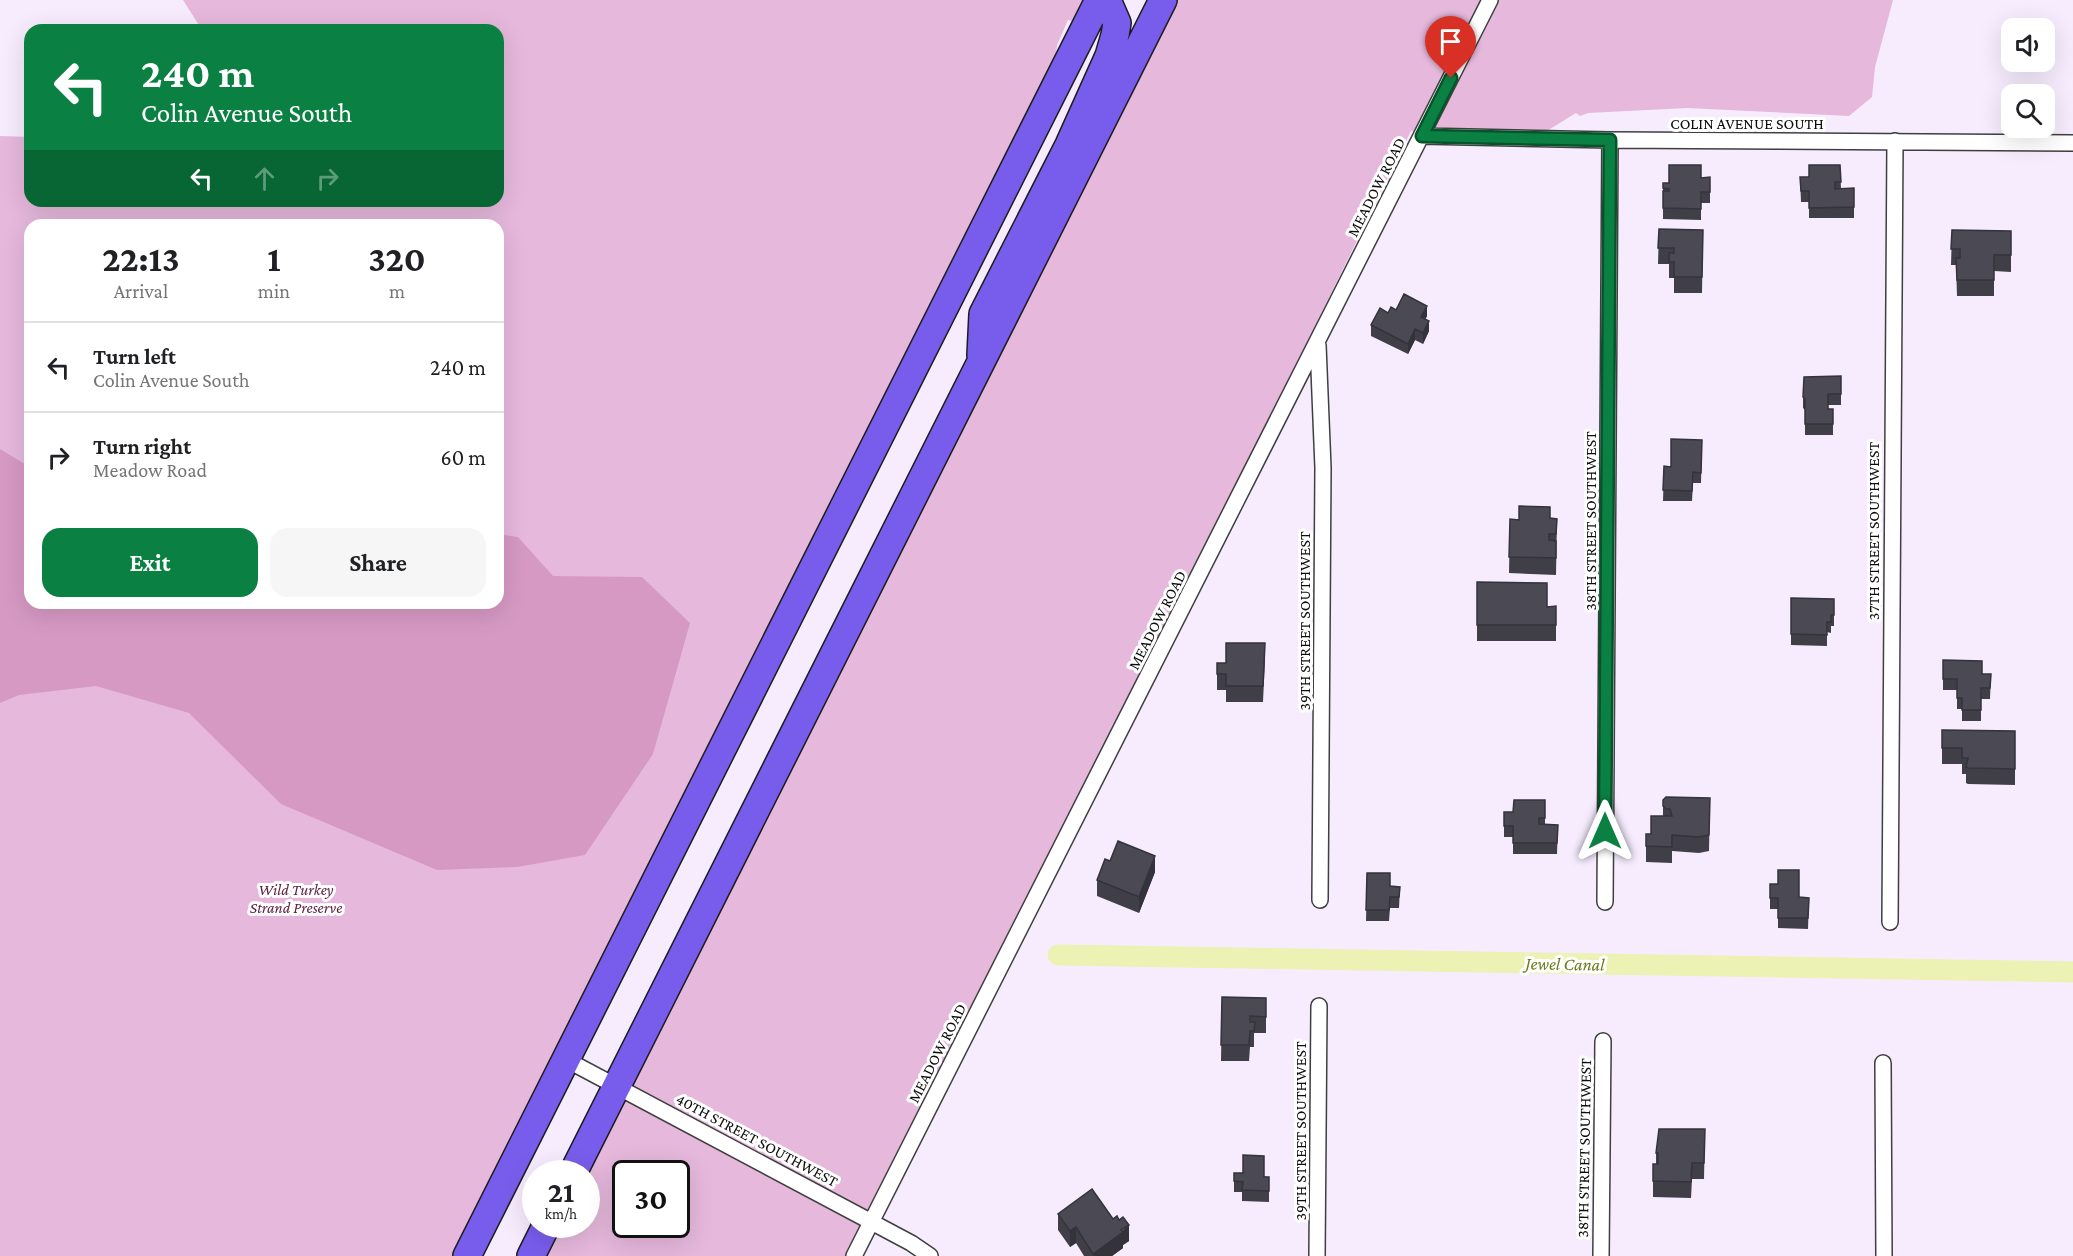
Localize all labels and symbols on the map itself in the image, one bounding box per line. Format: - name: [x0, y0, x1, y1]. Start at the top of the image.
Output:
- pin: [1425, 16, 1476, 78]
- street label: COLIN AVENUE SOUTH: [1670, 115, 1824, 132]
- street label: MEADOW ROAD: [1344, 135, 1408, 239]
- street label: 38TH STREET SOUTHWEST: [1582, 431, 1599, 611]
- street label: 37TH STREET SOUTHWEST: [1865, 442, 1882, 620]
- street label: 39TH STREET SOUTHWEST: [1296, 531, 1313, 711]
- street label: MEADOW ROAD: [1125, 568, 1189, 672]
- position arrow: [1573, 799, 1637, 863]
- park label: Wild Turkey Strand Preserve: [250, 881, 342, 916]
- water label: Jewel Canal: [1522, 953, 1605, 975]
- street label: MEADOW ROAD: [905, 1001, 969, 1105]
- street label: 39TH STREET SOUTHWEST: [1292, 1041, 1309, 1221]
- street label: 38TH STREET SOUTHWEST: [1574, 1058, 1594, 1238]
- street label: 40TH STREET SOUTHWEST: [673, 1090, 841, 1190]
- speed limit sign: 30: [612, 1160, 690, 1238]

